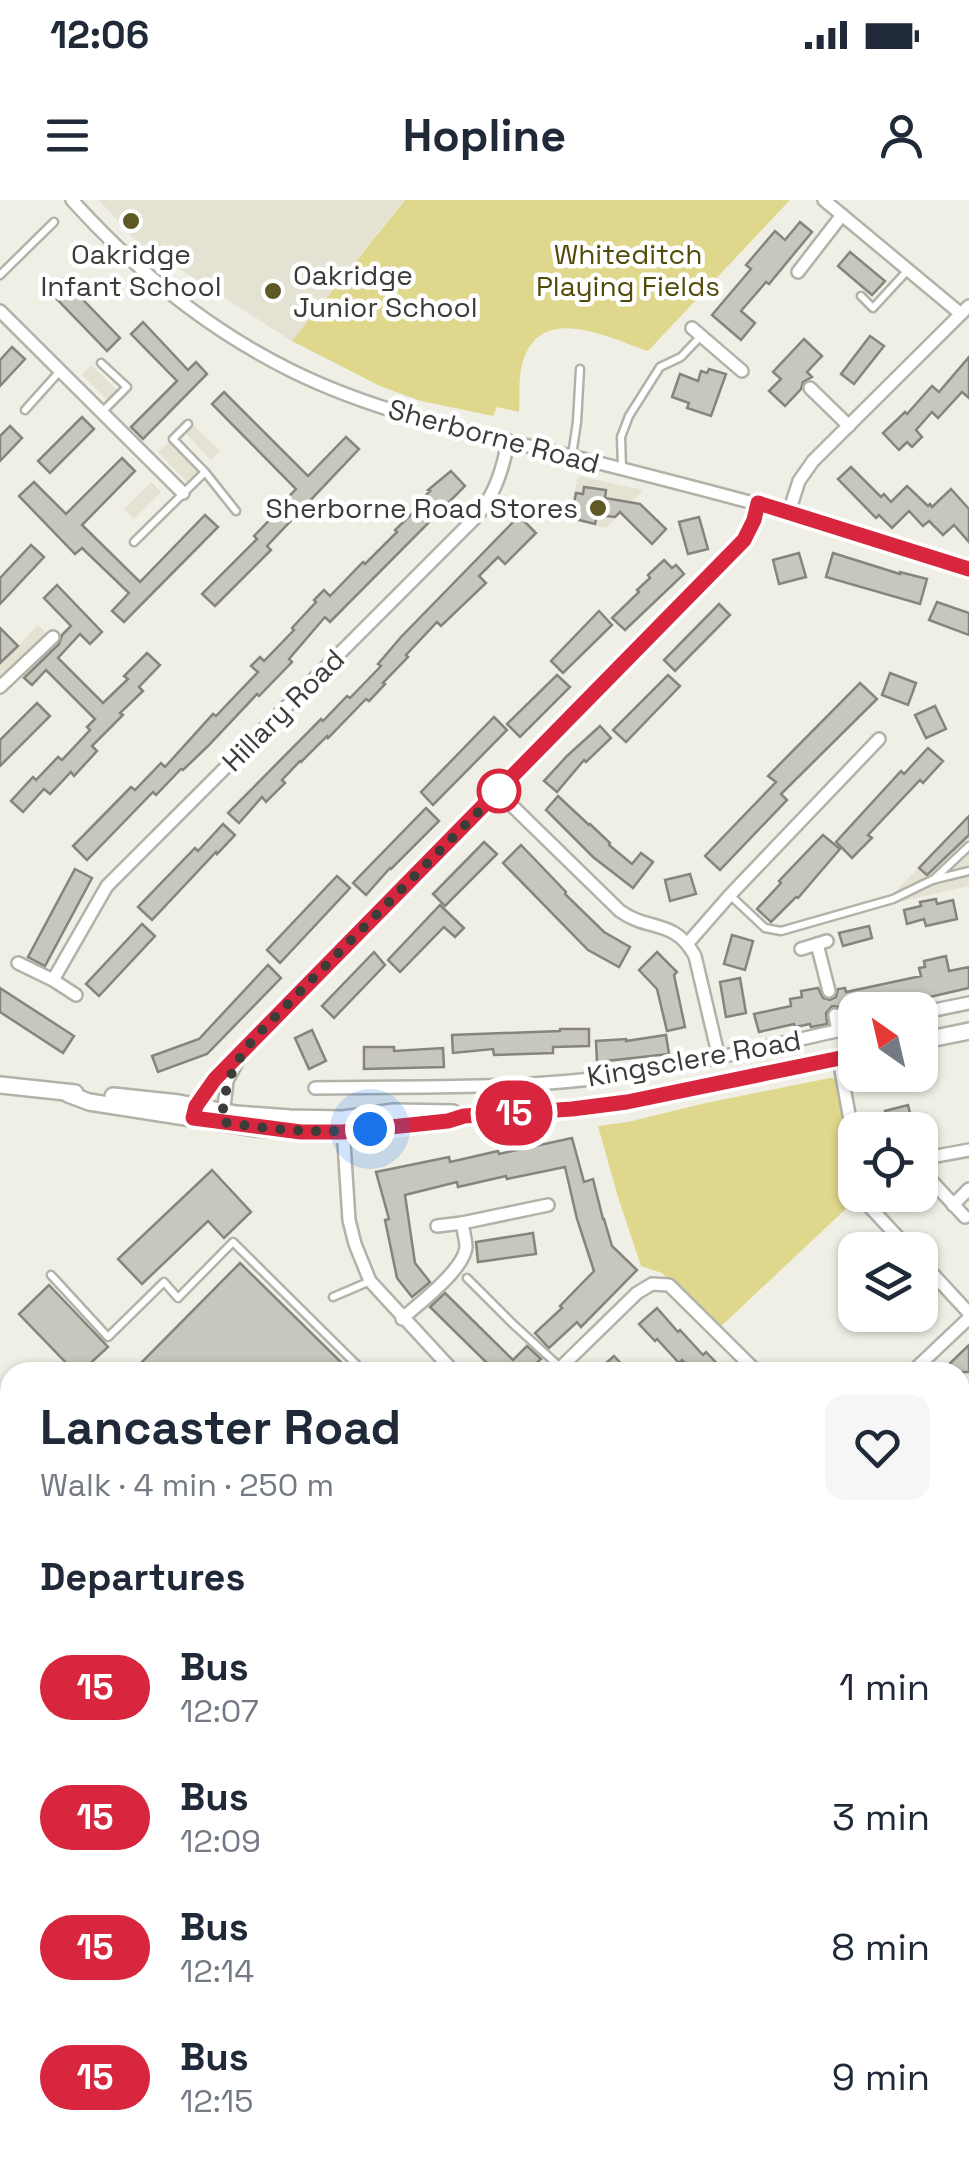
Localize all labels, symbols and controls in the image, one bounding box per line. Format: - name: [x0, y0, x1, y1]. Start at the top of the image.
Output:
- text: 12:06: [50, 11, 149, 59]
- text: Hopline: [403, 107, 566, 164]
- icon: menu: [40, 108, 95, 163]
- icon: person: [874, 108, 929, 163]
- marker: Oakridge Infant School: [120, 210, 142, 232]
- place label: Oakridge Infant School: [40, 236, 222, 304]
- park label: Whiteditch Playing Fields: [536, 236, 720, 304]
- place label: Oakridge Junior School: [293, 257, 478, 325]
- marker: Oakridge Junior School: [262, 280, 284, 302]
- street label: Sherborne Road: [385, 391, 603, 481]
- place label: Sherborne Road Stores: [266, 490, 578, 526]
- marker: Sherborne Road Stores: [587, 497, 609, 519]
- street label: Hillary Road: [214, 641, 352, 779]
- unlabelled marker: [478, 770, 520, 812]
- north arrow: [838, 992, 938, 1092]
- map controls: [838, 992, 938, 1332]
- street label: Kingsclere Road: [584, 1021, 804, 1095]
- line badge: 15: [469, 1080, 559, 1146]
- text: 15: [496, 1091, 532, 1135]
- your location: [345, 1104, 395, 1154]
- button: locate: [838, 1112, 938, 1212]
- button: layers: [838, 1232, 938, 1332]
- button: heart: [825, 1395, 930, 1500]
- text: Lancaster Road: [40, 1397, 401, 1458]
- text: Walk · 4 min · 250 m: [40, 1465, 334, 1505]
- text: Departures: [40, 1553, 245, 1601]
- text: Bus: [180, 1643, 249, 1691]
- text: 1 min: [839, 1663, 930, 1711]
- text: 15: [77, 1665, 113, 1709]
- text: 12:07: [180, 1691, 259, 1731]
- text: Bus: [180, 1773, 249, 1821]
- text: 3 min: [832, 1793, 930, 1841]
- text: 15: [77, 1795, 113, 1839]
- text: 12:09: [180, 1821, 261, 1861]
- text: Bus: [180, 1903, 249, 1951]
- text: 8 min: [831, 1923, 930, 1971]
- text: 15: [77, 1925, 113, 1969]
- text: 12:14: [180, 1951, 254, 1991]
- text: Bus: [180, 2033, 249, 2081]
- text: 9 min: [832, 2053, 930, 2101]
- text: 15: [77, 2055, 113, 2099]
- text: 12:15: [180, 2081, 253, 2121]

